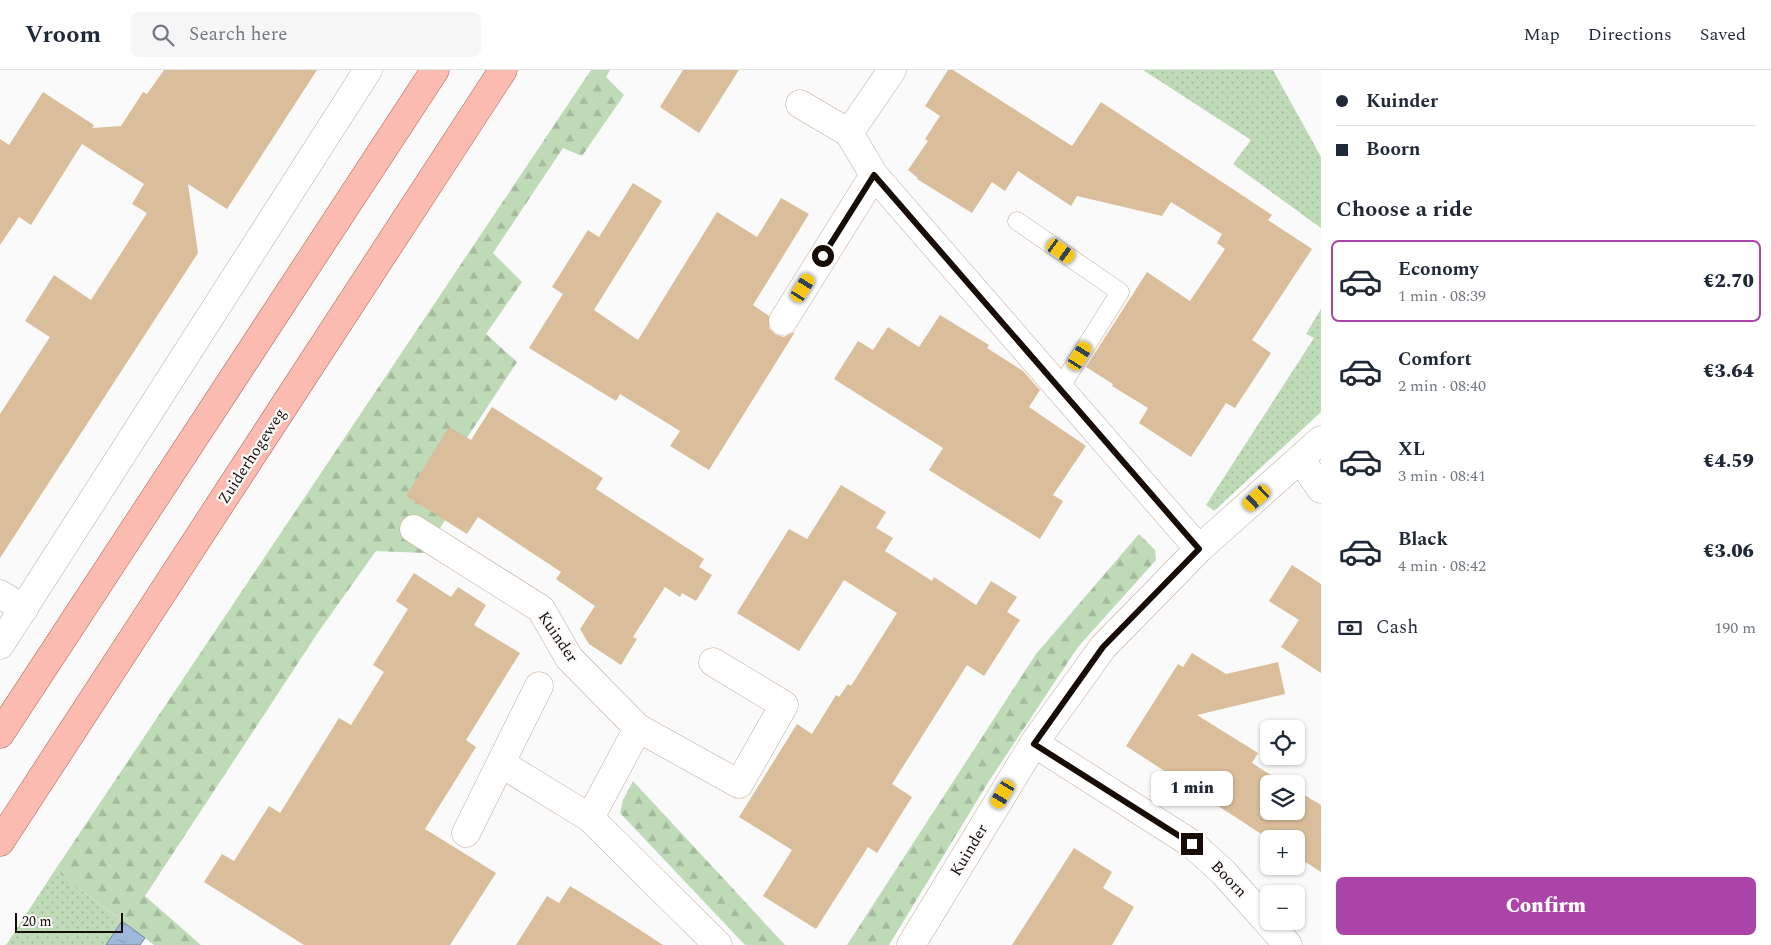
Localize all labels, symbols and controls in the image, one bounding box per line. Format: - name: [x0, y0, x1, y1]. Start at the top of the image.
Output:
- search box: [131, 12, 481, 57]
- text: Vroom: [25, 17, 101, 53]
- text: Search here: [189, 20, 288, 49]
- icon: search: [149, 21, 177, 49]
- text: Map: [1524, 21, 1560, 48]
- text: Directions: [1588, 21, 1672, 48]
- text: Saved: [1700, 21, 1746, 48]
- text: Kuinder: [1366, 87, 1438, 116]
- text: Boorn: [1366, 135, 1421, 164]
- text: Choose a ride: [1336, 193, 1473, 226]
- car: [1044, 236, 1077, 266]
- route start: [812, 245, 834, 267]
- text: Economy: [1398, 255, 1479, 284]
- icon: car: [1338, 259, 1383, 304]
- text: €2.70: [1703, 267, 1754, 296]
- car: [788, 271, 817, 305]
- text: 1 min · 08:39: [1398, 284, 1486, 308]
- car: [1065, 339, 1094, 373]
- text: Comfort: [1398, 345, 1472, 374]
- icon: car: [1338, 349, 1383, 394]
- text: €3.64: [1703, 357, 1754, 386]
- text: 2 min · 08:40: [1398, 374, 1486, 398]
- street label: Zuiderhogeweg: [212, 403, 292, 509]
- text: XL: [1398, 435, 1425, 464]
- icon: car: [1338, 439, 1383, 484]
- text: €4.59: [1703, 447, 1754, 476]
- text: 3 min · 08:41: [1398, 464, 1486, 488]
- car: [1240, 482, 1273, 514]
- text: Black: [1398, 525, 1448, 554]
- icon: car: [1338, 529, 1383, 574]
- text: €3.06: [1703, 537, 1754, 566]
- text: 4 min · 08:42: [1398, 554, 1486, 578]
- street label: Kuinder: [532, 607, 584, 667]
- text: Cash: [1376, 613, 1418, 642]
- icon: cash: [1336, 614, 1364, 642]
- text: 190 m: [1714, 616, 1756, 640]
- map controls: [1260, 720, 1305, 930]
- button: locate: [1260, 720, 1305, 765]
- callout: 1 min: [1151, 772, 1233, 806]
- button: layers: [1260, 775, 1305, 820]
- text: 1 min: [1170, 776, 1214, 800]
- car: [988, 777, 1017, 811]
- street label: Kuinder: [944, 819, 994, 881]
- button: +: [1260, 830, 1305, 875]
- route end: [1181, 833, 1203, 855]
- street label: Boorn: [1205, 855, 1253, 903]
- button: Confirm: [1336, 877, 1756, 935]
- button: −: [1260, 885, 1305, 930]
- scale bar: [15, 910, 122, 933]
- text: 20 m: [22, 911, 52, 932]

